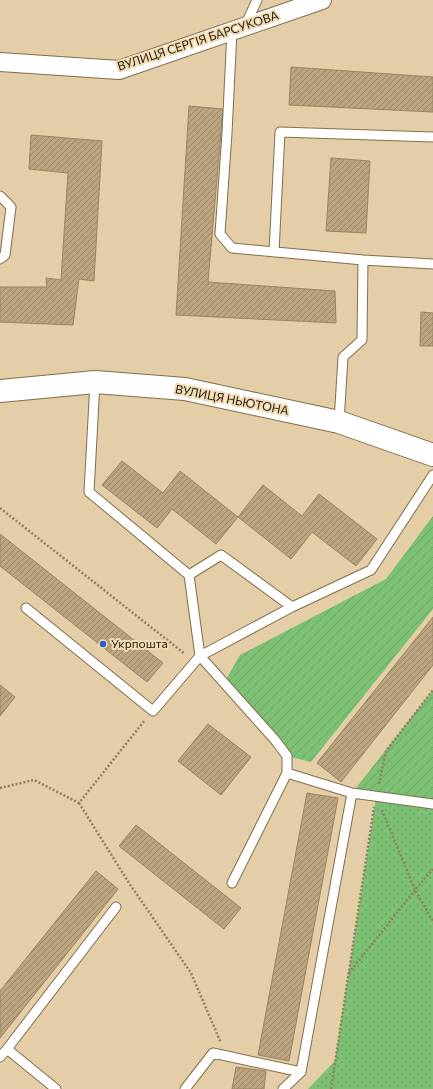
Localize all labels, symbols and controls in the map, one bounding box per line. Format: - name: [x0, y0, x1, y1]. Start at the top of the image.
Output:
- street label: ВУЛИЦЯ СЕРГІЯ БАРСУКОВА: [115, 7, 280, 73]
- street label: ВУЛИЦЯ НЬЮТОНА: [174, 381, 290, 417]
- place label: Укрпошта: [111, 636, 168, 650]
- marker: Укрпошта: [98, 639, 108, 649]

